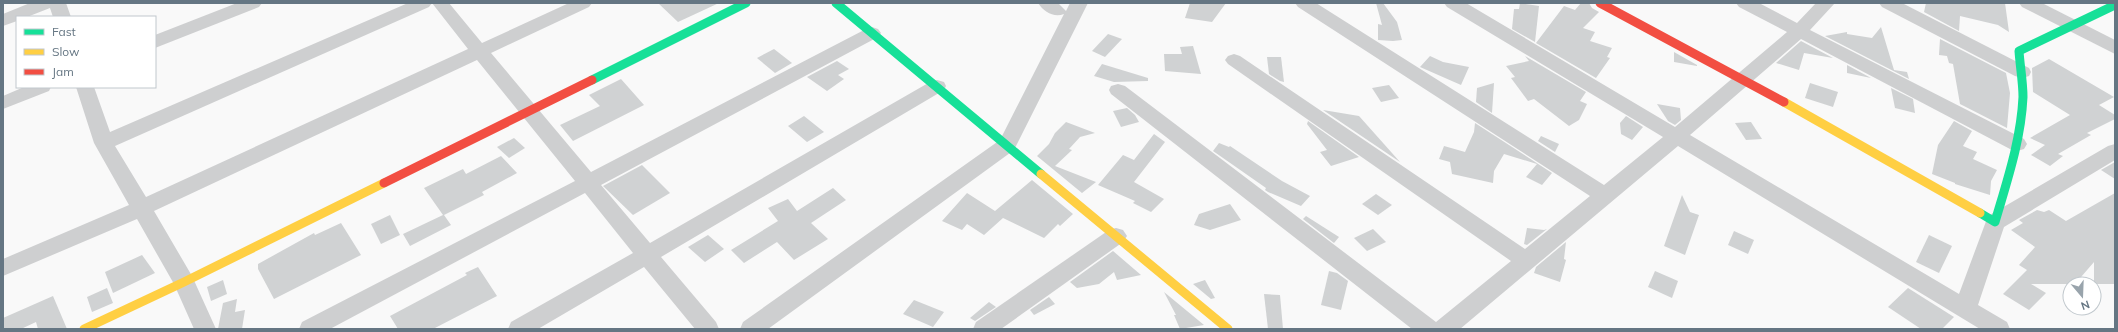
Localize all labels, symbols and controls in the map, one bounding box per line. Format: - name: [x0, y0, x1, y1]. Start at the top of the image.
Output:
- legend: [16, 16, 156, 88]
- text: Fast: [52, 24, 76, 39]
- text: Slow: [52, 44, 80, 59]
- text: Jam: [52, 64, 74, 79]
- north arrow: [2062, 276, 2102, 316]
- text: N: [2079, 297, 2091, 313]

